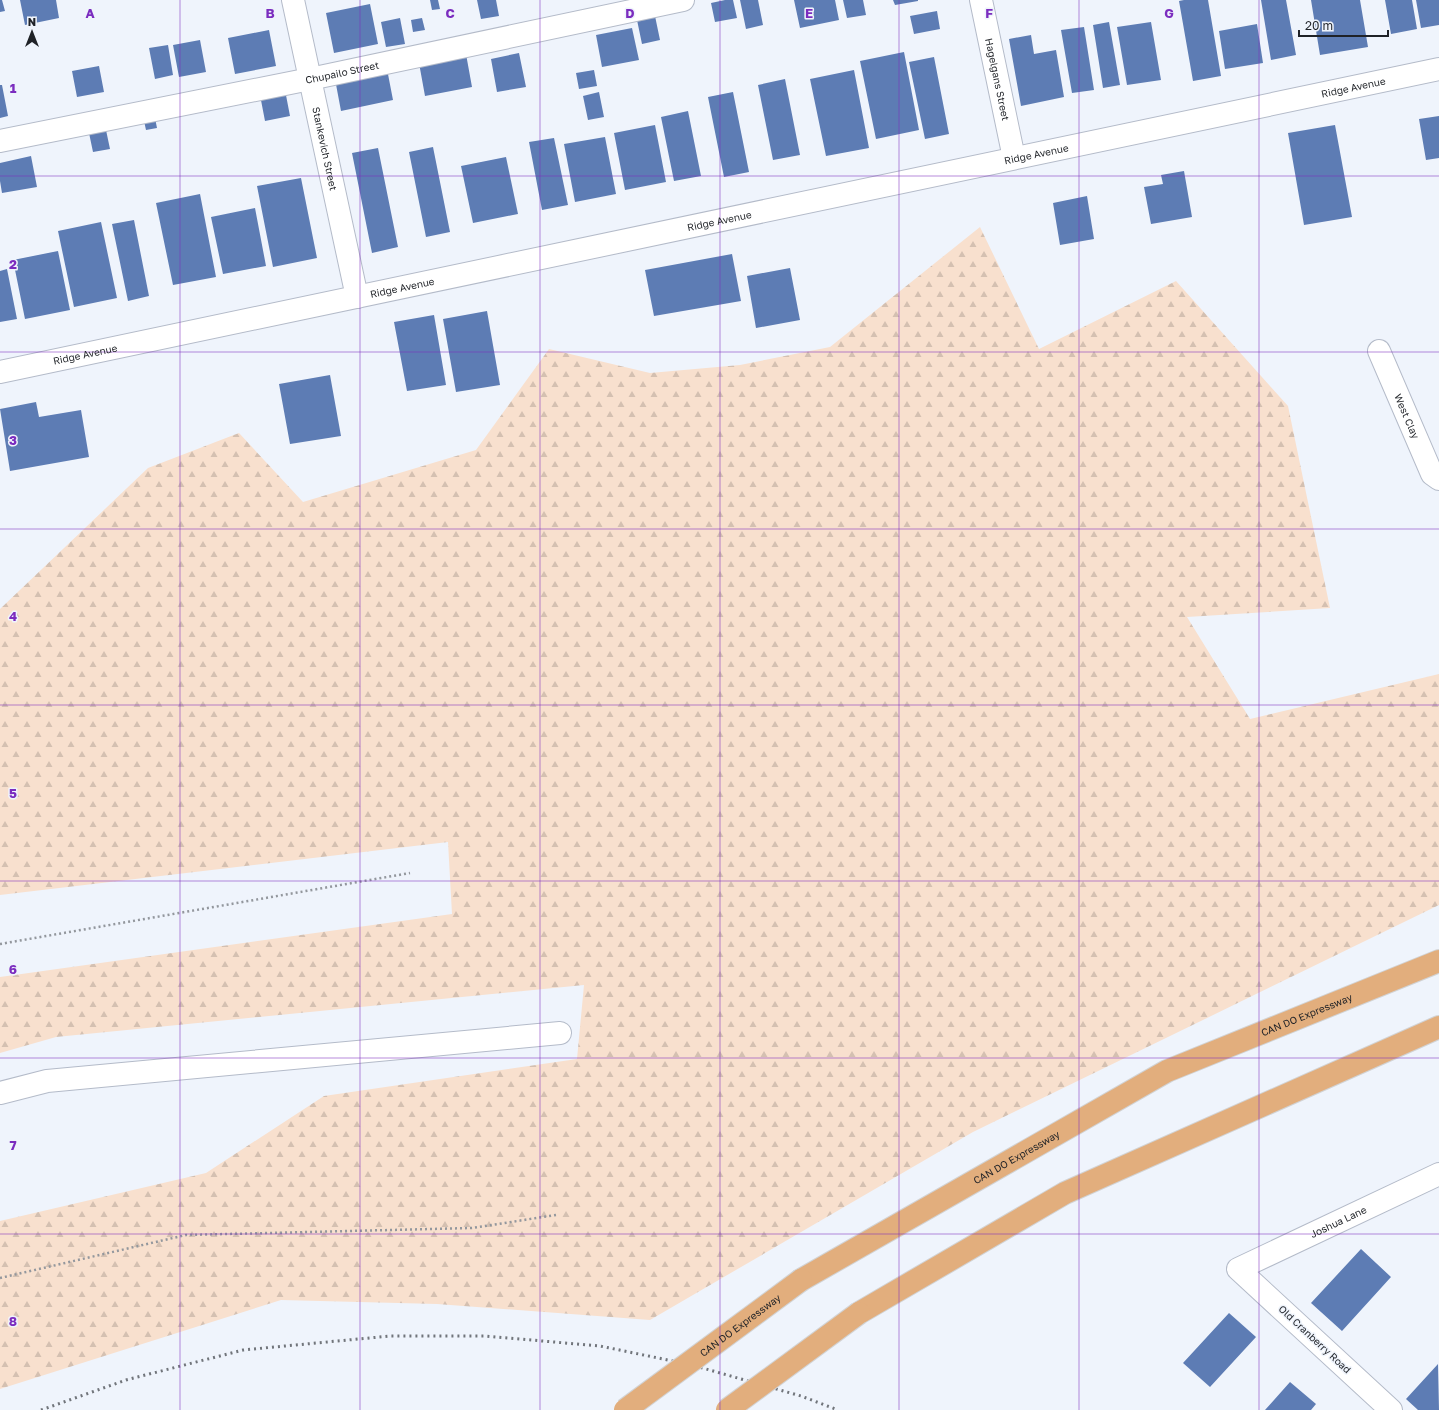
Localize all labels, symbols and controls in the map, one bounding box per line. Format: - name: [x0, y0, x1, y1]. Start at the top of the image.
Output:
- text: A: [85, 5, 95, 21]
- text: B: [265, 5, 275, 21]
- text: C: [445, 5, 455, 21]
- text: D: [625, 5, 635, 21]
- text: E: [805, 5, 813, 21]
- text: F: [985, 5, 993, 21]
- text: G: [1164, 5, 1174, 21]
- north arrow: [12, 12, 52, 52]
- scale bar: [1299, 12, 1388, 38]
- text: N: [28, 15, 36, 28]
- text: 20 m: [1305, 18, 1333, 33]
- street label: Hagelgans Street: [983, 37, 1012, 122]
- street label: Chupailo Street: [304, 59, 380, 86]
- street label: Ridge Avenue: [1320, 74, 1387, 100]
- text: 1: [10, 80, 17, 96]
- street label: Stankevich Street: [310, 106, 340, 191]
- street label: Ridge Avenue: [1003, 141, 1070, 166]
- street label: Ridge Avenue: [686, 208, 753, 233]
- text: 2: [9, 256, 17, 272]
- street label: Ridge Avenue: [369, 275, 436, 300]
- street label: Ridge Avenue: [52, 341, 119, 367]
- street label: West Clay: [1392, 392, 1422, 441]
- text: 3: [9, 432, 17, 448]
- text: 4: [9, 608, 17, 624]
- text: 5: [9, 785, 17, 801]
- text: 6: [9, 961, 17, 977]
- street label: CAN DO Expressway: [1259, 991, 1354, 1038]
- street label: CAN DO Expressway: [971, 1127, 1062, 1186]
- text: 7: [9, 1137, 17, 1153]
- street label: Joshua Lane: [1308, 1203, 1368, 1240]
- street label: CAN DO Expressway: [697, 1291, 783, 1359]
- street label: Old Cranberry Road: [1276, 1302, 1354, 1376]
- text: 8: [9, 1313, 17, 1329]

